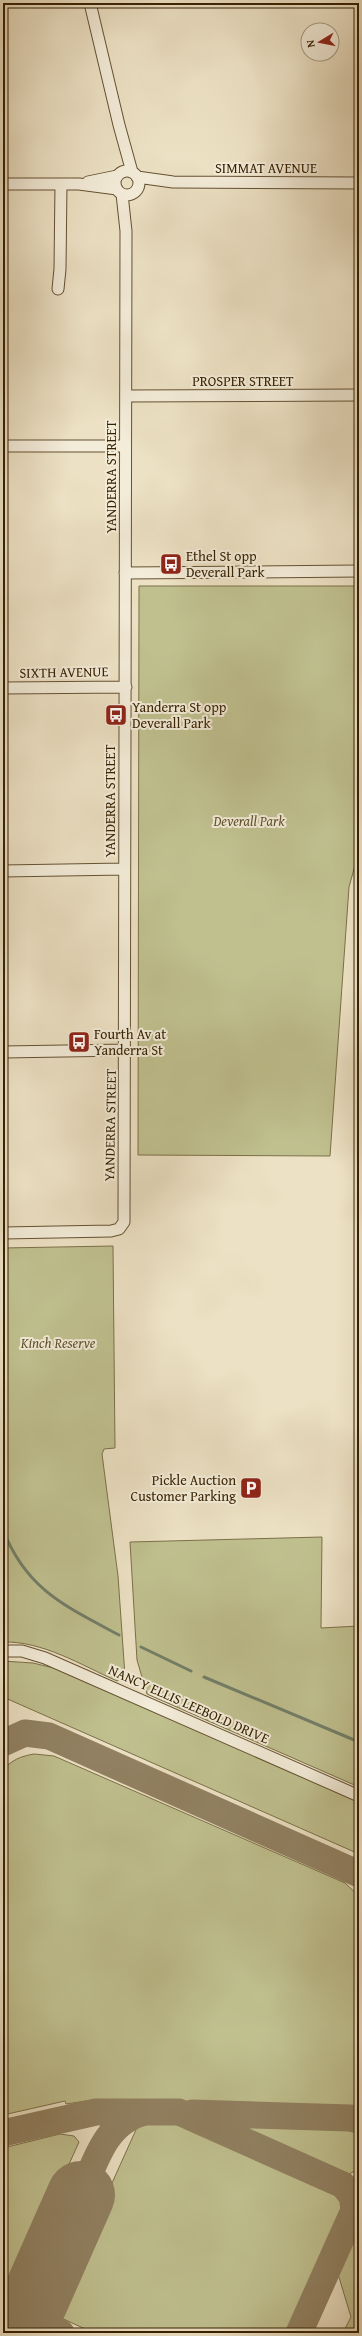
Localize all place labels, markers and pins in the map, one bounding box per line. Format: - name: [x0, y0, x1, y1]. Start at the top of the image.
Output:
- place label: Ethel St opp Deverall Park: [186, 546, 265, 582]
- bus stop icon: Ethel St opp Deverall Park: [158, 551, 184, 577]
- place label: Yanderra St opp Deverall Park: [132, 697, 227, 733]
- bus stop icon: Yanderra St opp Deverall Park: [103, 702, 129, 728]
- place label: Fourth Av at Yanderra St: [94, 1024, 166, 1060]
- bus stop icon: Fourth Av at Yanderra St: [66, 1029, 92, 1055]
- place label: Pickle Auction Customer Parking: [131, 1470, 236, 1506]
- parking icon: Pickle Auction Customer Parking: [238, 1475, 264, 1501]

